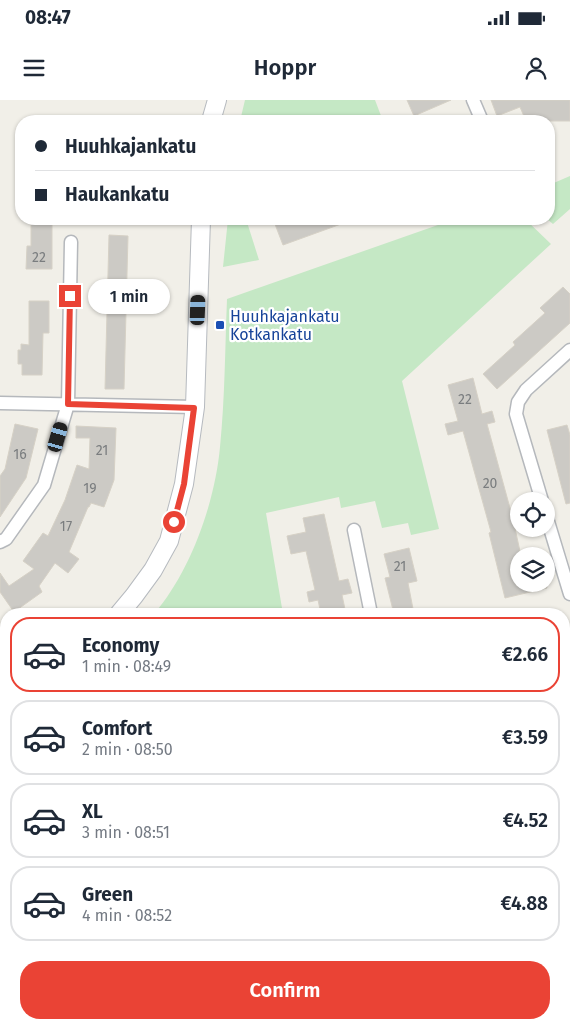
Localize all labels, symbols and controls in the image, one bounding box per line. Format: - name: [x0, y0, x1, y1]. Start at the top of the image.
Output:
- text: 08:47: [25, 6, 71, 29]
- icon: menu: [20, 54, 48, 82]
- text: Hoppr: [254, 54, 316, 81]
- icon: person: [522, 54, 550, 82]
- text: Huuhkajankatu: [65, 135, 196, 158]
- text: Haukankatu: [65, 183, 169, 206]
- house number: 22: [32, 249, 46, 266]
- callout: 1 min: [88, 278, 170, 314]
- route end: [59, 285, 81, 307]
- text: 1 min: [110, 287, 148, 306]
- car: [189, 295, 206, 325]
- place label: Huuhkajankatu Kotkankatu: [230, 307, 340, 344]
- marker: Huuhkajankatu Kotkankatu: [214, 319, 226, 331]
- house number: 22: [458, 391, 472, 408]
- car: [46, 421, 69, 453]
- house number: 21: [96, 442, 108, 459]
- house number: 16: [13, 446, 27, 463]
- house number: 20: [483, 475, 498, 492]
- house number: 19: [83, 480, 97, 497]
- map controls: [510, 492, 555, 592]
- button: locate: [510, 492, 555, 537]
- route start: [163, 511, 185, 533]
- house number: 17: [60, 518, 72, 535]
- button: layers: [510, 547, 555, 592]
- house number: 21: [394, 558, 406, 575]
- icon: car: [22, 632, 67, 677]
- text: Economy: [82, 634, 159, 657]
- text: €2.66: [502, 643, 548, 666]
- text: 1 min · 08:49: [82, 657, 171, 676]
- icon: car: [22, 715, 67, 760]
- text: Comfort: [82, 717, 152, 740]
- text: €3.59: [502, 726, 548, 749]
- text: 2 min · 08:50: [82, 740, 173, 759]
- icon: car: [22, 798, 67, 843]
- text: XL: [82, 800, 103, 823]
- text: €4.52: [503, 809, 548, 832]
- text: 3 min · 08:51: [82, 823, 170, 842]
- icon: car: [22, 881, 67, 926]
- text: Green: [82, 883, 133, 906]
- text: €4.88: [501, 892, 548, 915]
- text: 4 min · 08:52: [82, 906, 172, 925]
- button: Confirm: [20, 961, 550, 1019]

